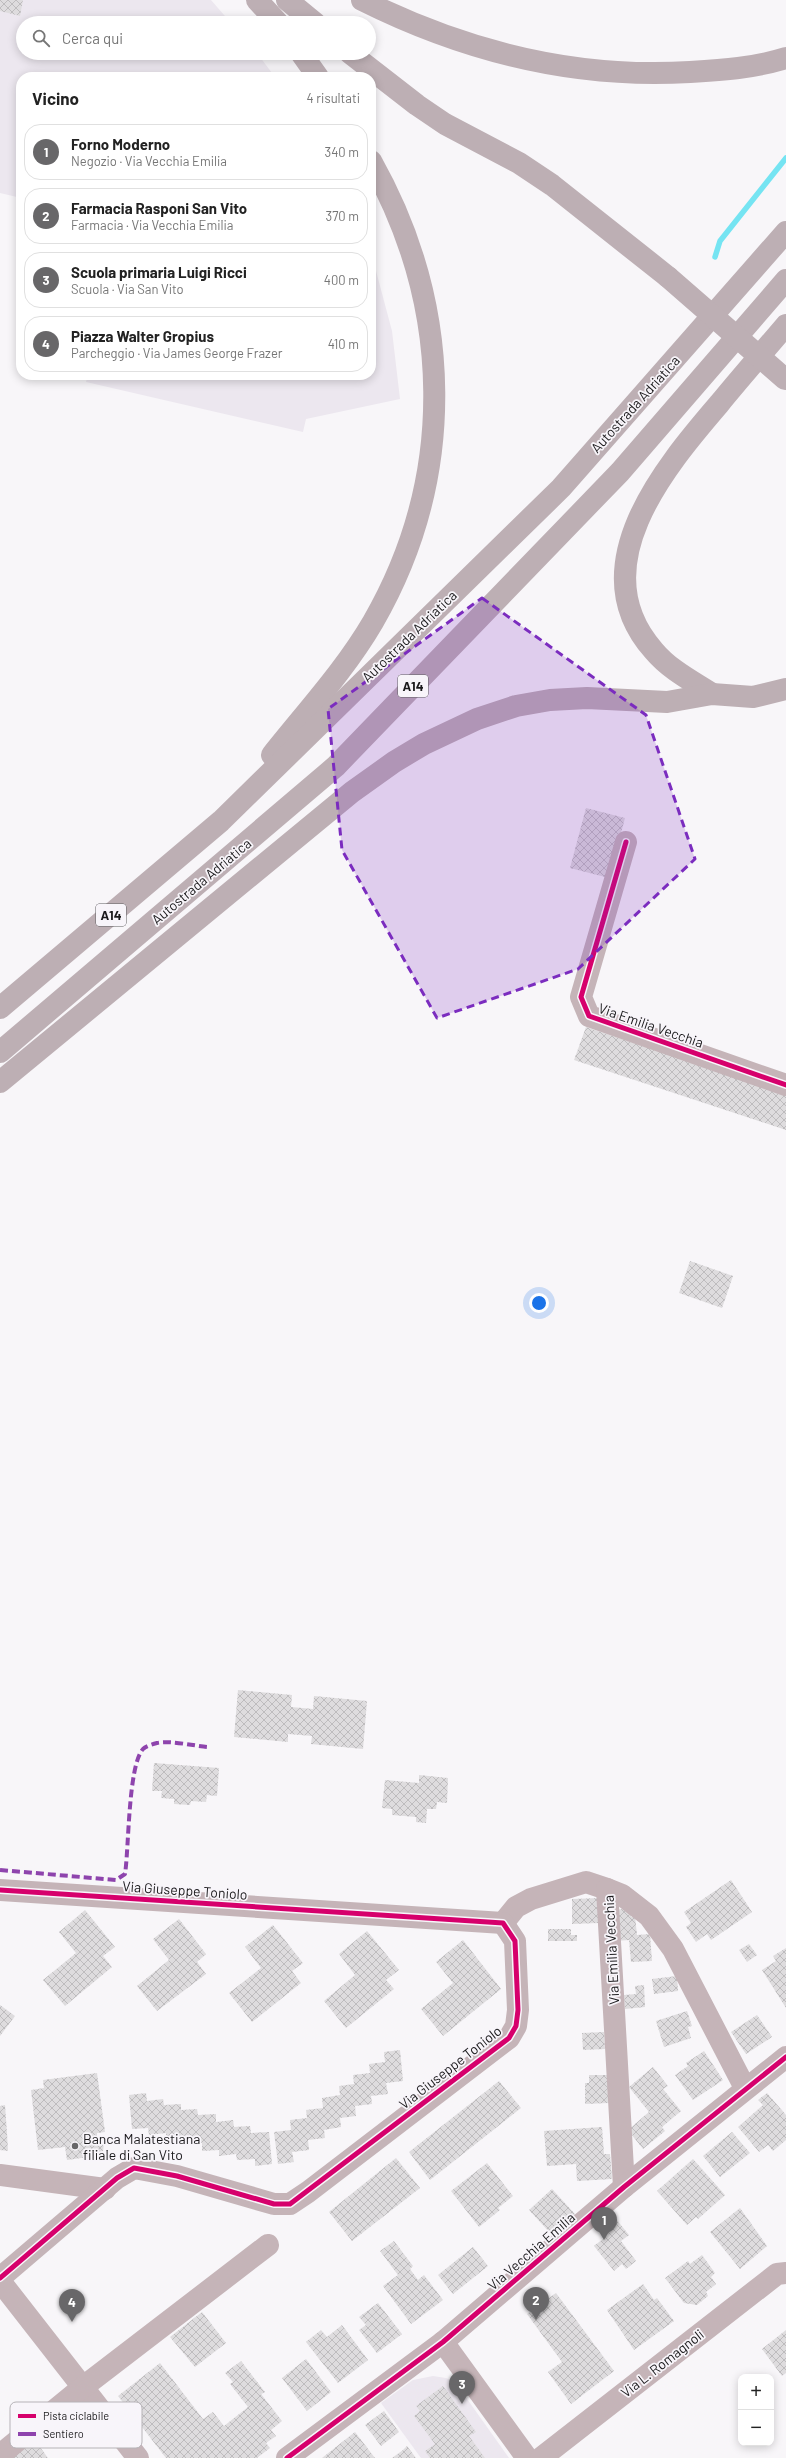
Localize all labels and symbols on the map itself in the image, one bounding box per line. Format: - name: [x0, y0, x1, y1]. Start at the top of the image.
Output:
- street label: Autostrada Adriatica: [587, 352, 683, 456]
- street label: Autostrada Adriatica: [358, 586, 460, 686]
- road number: A14: [398, 675, 428, 697]
- street label: Autostrada Adriatica: [148, 834, 254, 928]
- road number: A14: [96, 904, 126, 926]
- street label: Via Emilia Vecchia: [596, 999, 706, 1051]
- your location: [529, 1293, 549, 1313]
- street label: Via Giuseppe Toniolo: [122, 1877, 248, 1903]
- street label: Via Emilia Vecchia: [600, 1895, 622, 2005]
- street label: Via Giuseppe Toniolo: [395, 2022, 505, 2112]
- place label: Banca Malatestiana filiale di San Vito: [83, 2130, 200, 2163]
- marker: Banca Malatestiana filiale di San Vito: [70, 2141, 80, 2151]
- pin: 1: [591, 2207, 617, 2240]
- street label: Via Vecchia Emilia: [484, 2209, 578, 2293]
- pin: 2: [523, 2287, 549, 2320]
- pin: 4: [59, 2289, 85, 2322]
- street label: Via L. Romagnoli: [617, 2325, 707, 2401]
- pin: 3: [449, 2371, 475, 2404]
- legend: [10, 2402, 142, 2448]
- text: Pista ciclabile: [43, 2409, 109, 2422]
- text: Sentiero: [43, 2427, 84, 2440]

